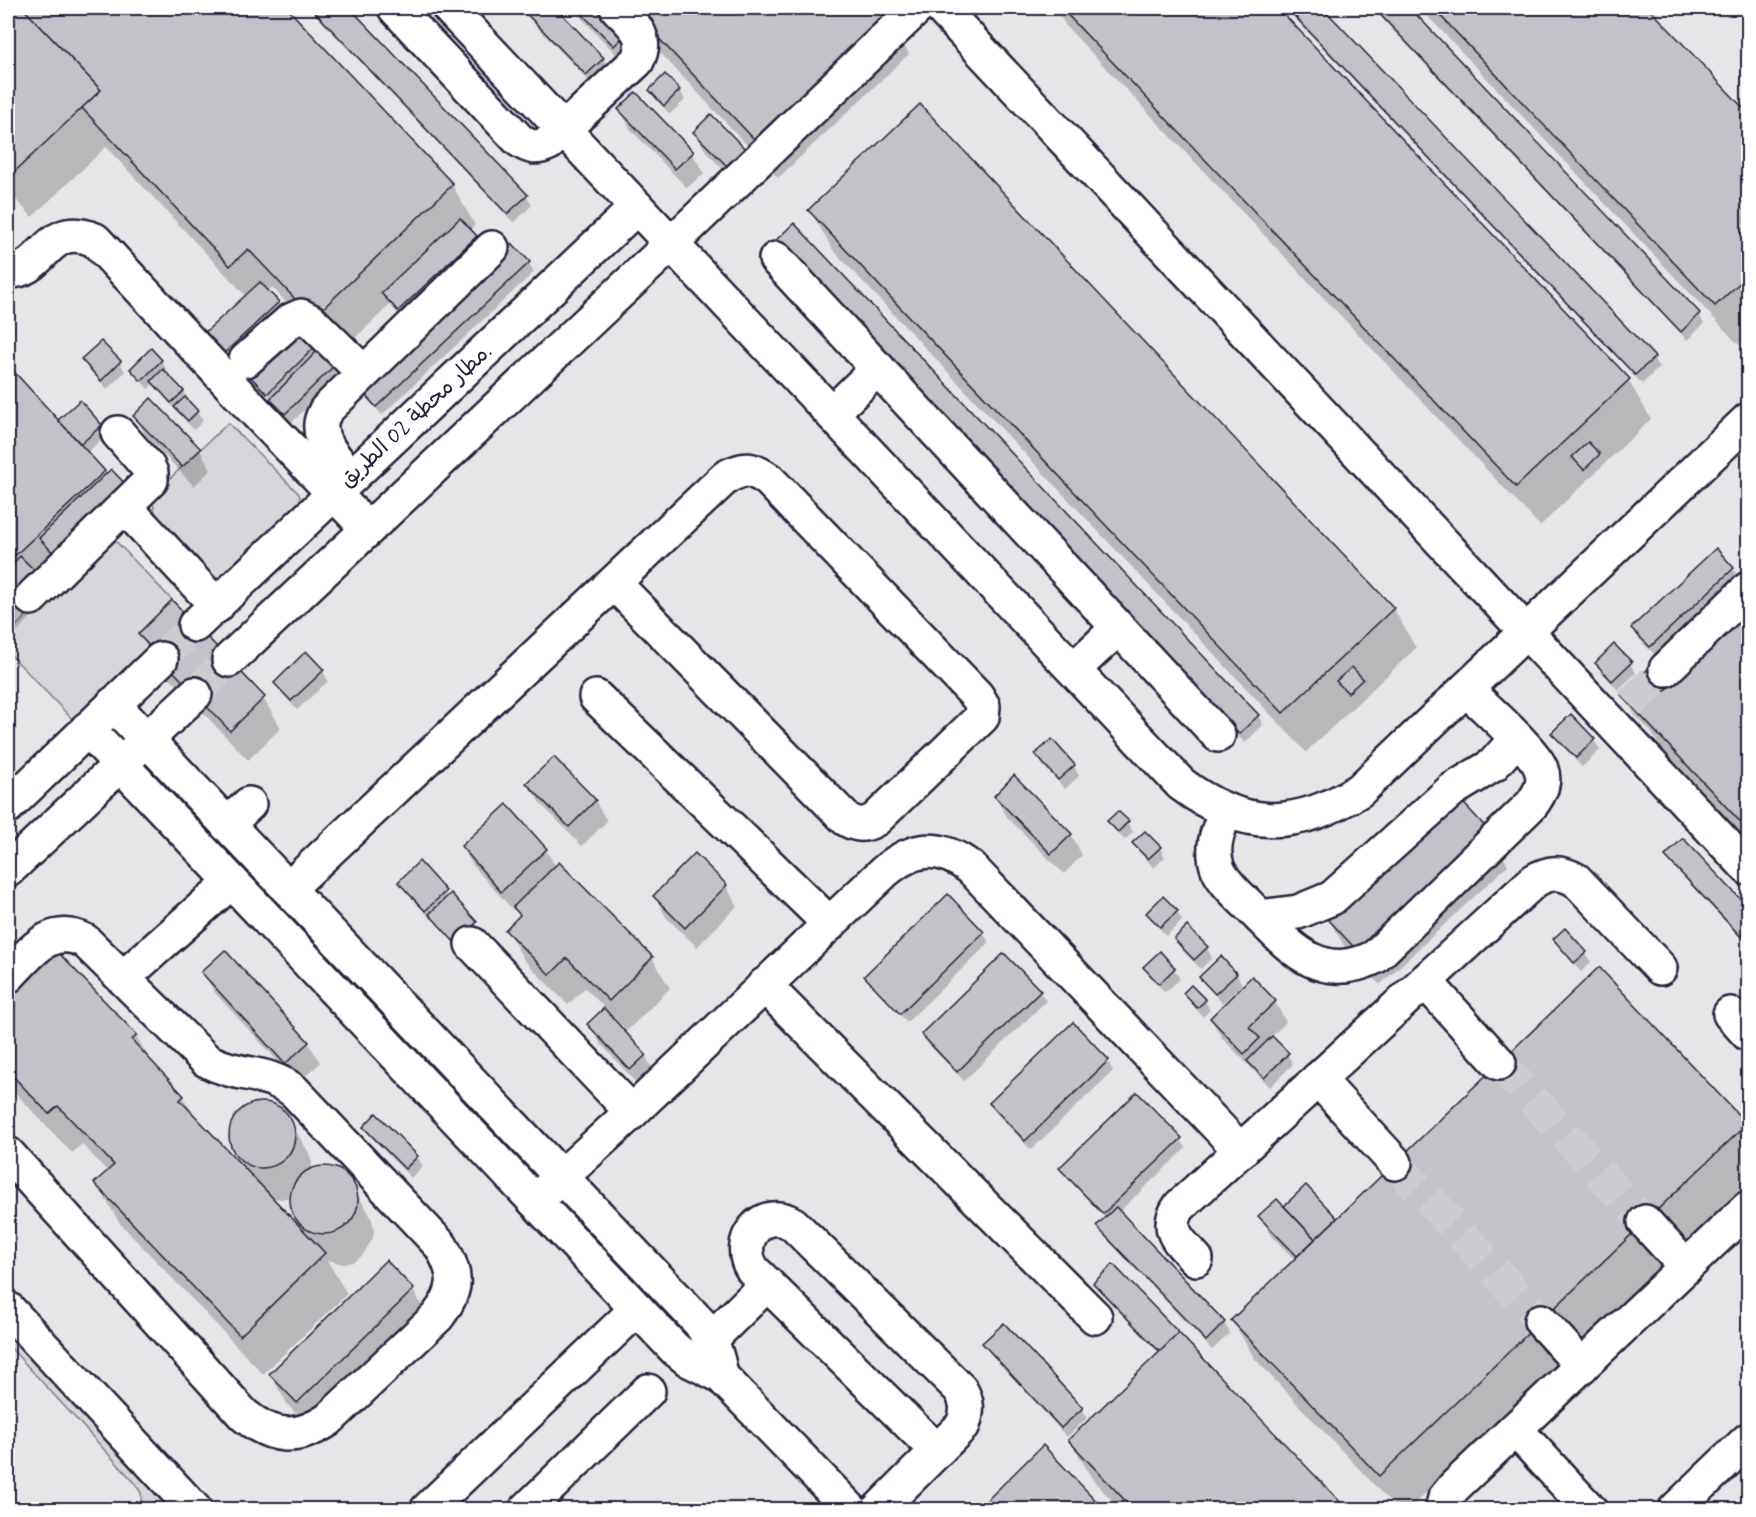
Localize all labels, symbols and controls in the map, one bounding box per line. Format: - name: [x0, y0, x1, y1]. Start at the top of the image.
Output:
- street label: مطار محطة 02 الطريق.: [334, 338, 498, 494]

